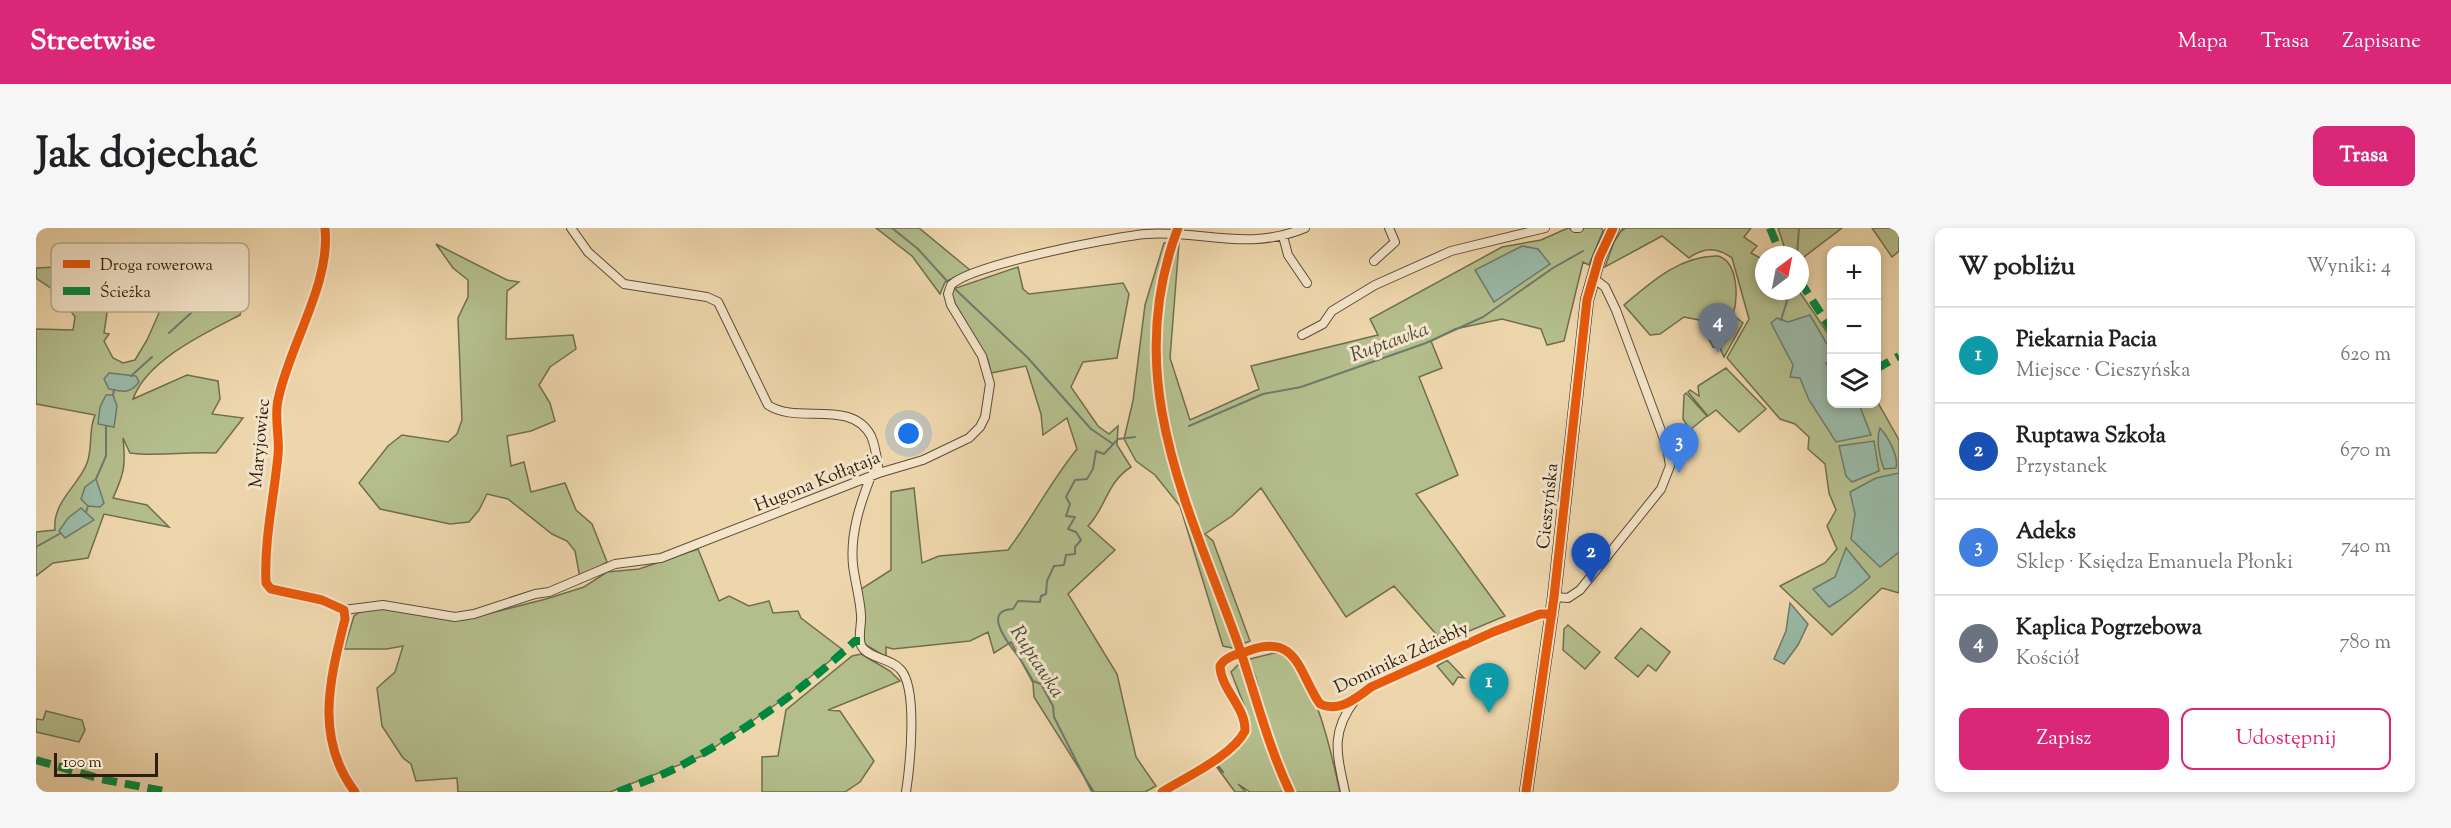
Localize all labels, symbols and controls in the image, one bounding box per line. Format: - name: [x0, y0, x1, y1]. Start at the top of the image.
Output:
- text: Streetwise: [30, 22, 155, 62]
- text: Mapa: [2178, 27, 2228, 57]
- text: Trasa: [2261, 27, 2309, 57]
- text: Zapisane: [2342, 27, 2421, 57]
- text: Jak dojechać: [36, 126, 258, 186]
- button: Trasa: [2313, 126, 2415, 186]
- legend: [51, 243, 249, 312]
- north arrow: [1755, 246, 1809, 300]
- map controls: [1827, 246, 1881, 408]
- button: +: [1827, 246, 1881, 300]
- text: W pobliżu: [1959, 249, 2075, 286]
- text: Wyniki: 4: [2306, 253, 2391, 282]
- text: Droga rowerowa: [100, 255, 214, 278]
- text: Ścieżka: [100, 281, 151, 305]
- button: −: [1827, 300, 1881, 354]
- pin: 4: [1698, 304, 1738, 353]
- water label: Ruptawka: [1347, 316, 1433, 371]
- text: Piekarnia Pacia: [2016, 325, 2157, 357]
- text: 1: [1975, 341, 1982, 370]
- text: 620 m: [2341, 341, 2391, 370]
- button: layers: [1827, 354, 1881, 408]
- text: Miejsce · Cieszyńska: [2016, 357, 2190, 386]
- street label: Maryjowiec: [244, 397, 278, 489]
- your location: [894, 419, 923, 448]
- text: Ruptawa Szkoła: [2016, 421, 2166, 453]
- pin: 3: [1660, 424, 1698, 473]
- text: 2: [1974, 437, 1983, 466]
- text: 670 m: [2340, 437, 2391, 466]
- street label: Hugona Kołłątaja: [751, 446, 885, 520]
- text: Przystanek: [2016, 453, 2108, 482]
- street label: Cieszyńska: [1532, 462, 1566, 550]
- text: Adeks: [2016, 517, 2076, 549]
- text: 3: [1974, 533, 1983, 562]
- text: 740 m: [2341, 533, 2391, 562]
- pin: 2: [1572, 534, 1610, 583]
- text: Sklep · Księdza Emanuela Płonki: [2016, 549, 2293, 578]
- text: Kaplica Pogrzebowa: [2016, 613, 2202, 645]
- street label: Dominika Zdziebły: [1330, 616, 1474, 701]
- water label: Ruptawka: [1002, 620, 1070, 704]
- text: 4: [1973, 629, 1984, 658]
- text: 780 m: [2340, 629, 2391, 658]
- text: Kościół: [2016, 645, 2080, 674]
- pin: 1: [1470, 664, 1508, 713]
- button: Zapisz: [1959, 708, 2169, 770]
- button: Udostępnij: [2181, 708, 2391, 770]
- scale bar: [54, 750, 158, 778]
- text: 100 m: [63, 752, 102, 775]

